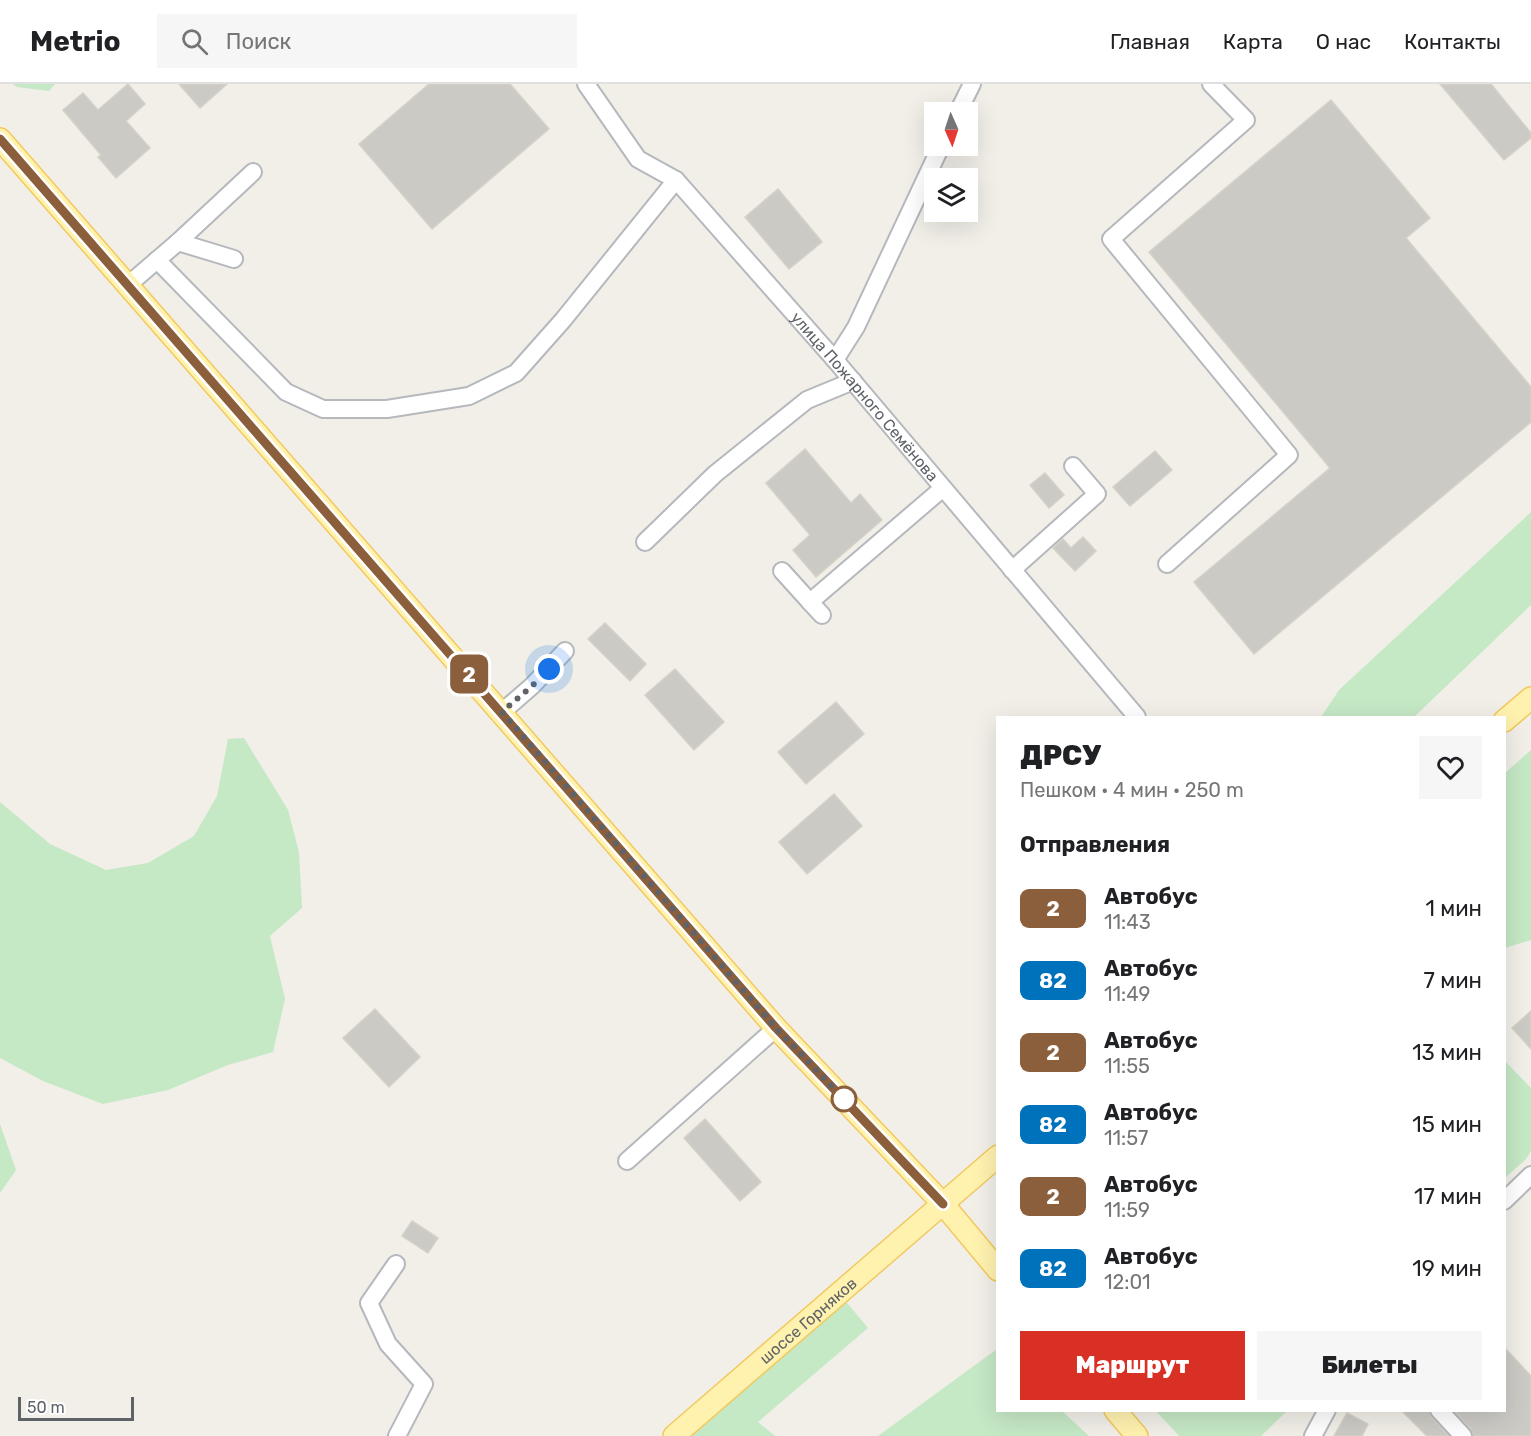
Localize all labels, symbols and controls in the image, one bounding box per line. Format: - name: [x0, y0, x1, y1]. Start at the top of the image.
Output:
- search box: [157, 14, 577, 68]
- text: Metrio: [30, 25, 121, 58]
- icon: search: [178, 25, 211, 58]
- text: Поиск: [226, 28, 291, 55]
- text: Главная: [1110, 29, 1190, 54]
- text: Карта: [1223, 29, 1283, 54]
- text: О нас: [1316, 29, 1371, 54]
- text: Контакты: [1404, 29, 1501, 54]
- north arrow: [924, 102, 978, 156]
- map controls: [924, 102, 978, 222]
- button: layers: [924, 168, 978, 222]
- street label: улица Пожарного Семёнова: [787, 308, 942, 485]
- line badge: 2: [450, 654, 488, 694]
- your location: [534, 654, 564, 684]
- text: 2: [462, 662, 476, 687]
- button: heart: [1419, 736, 1482, 799]
- text: ДРСУ: [1020, 739, 1101, 772]
- text: Пешком · 4 мин · 250 m: [1020, 778, 1244, 802]
- text: Отправления: [1020, 831, 1170, 858]
- text: Автобус: [1104, 883, 1198, 910]
- text: 1 мин: [1425, 895, 1482, 922]
- text: 2: [1046, 896, 1060, 921]
- text: 11:43: [1104, 910, 1151, 934]
- text: Автобус: [1104, 955, 1198, 982]
- text: 7 мин: [1424, 967, 1482, 994]
- text: 82: [1039, 968, 1067, 993]
- text: 11:49: [1104, 982, 1150, 1006]
- text: Автобус: [1104, 1027, 1198, 1054]
- text: 13 мин: [1412, 1039, 1482, 1066]
- text: 2: [1046, 1040, 1060, 1065]
- text: 11:55: [1104, 1054, 1150, 1078]
- unlabelled marker: [831, 1086, 857, 1112]
- text: Автобус: [1104, 1099, 1198, 1126]
- text: 15 мин: [1412, 1111, 1482, 1138]
- text: 82: [1039, 1112, 1067, 1137]
- text: 11:57: [1104, 1126, 1148, 1150]
- text: Автобус: [1104, 1171, 1198, 1198]
- text: 17 мин: [1414, 1183, 1482, 1210]
- text: 2: [1046, 1184, 1060, 1209]
- text: 11:59: [1104, 1198, 1150, 1222]
- text: Автобус: [1104, 1243, 1198, 1270]
- text: 19 мин: [1412, 1255, 1482, 1282]
- text: 82: [1039, 1256, 1067, 1281]
- text: 12:01: [1104, 1270, 1151, 1294]
- street label: шоссе Горняков: [756, 1273, 861, 1368]
- button: Маршрут: [1020, 1331, 1245, 1400]
- button: Билеты: [1257, 1331, 1482, 1400]
- scale bar: [18, 1394, 134, 1422]
- text: 50 m: [27, 1398, 65, 1417]

